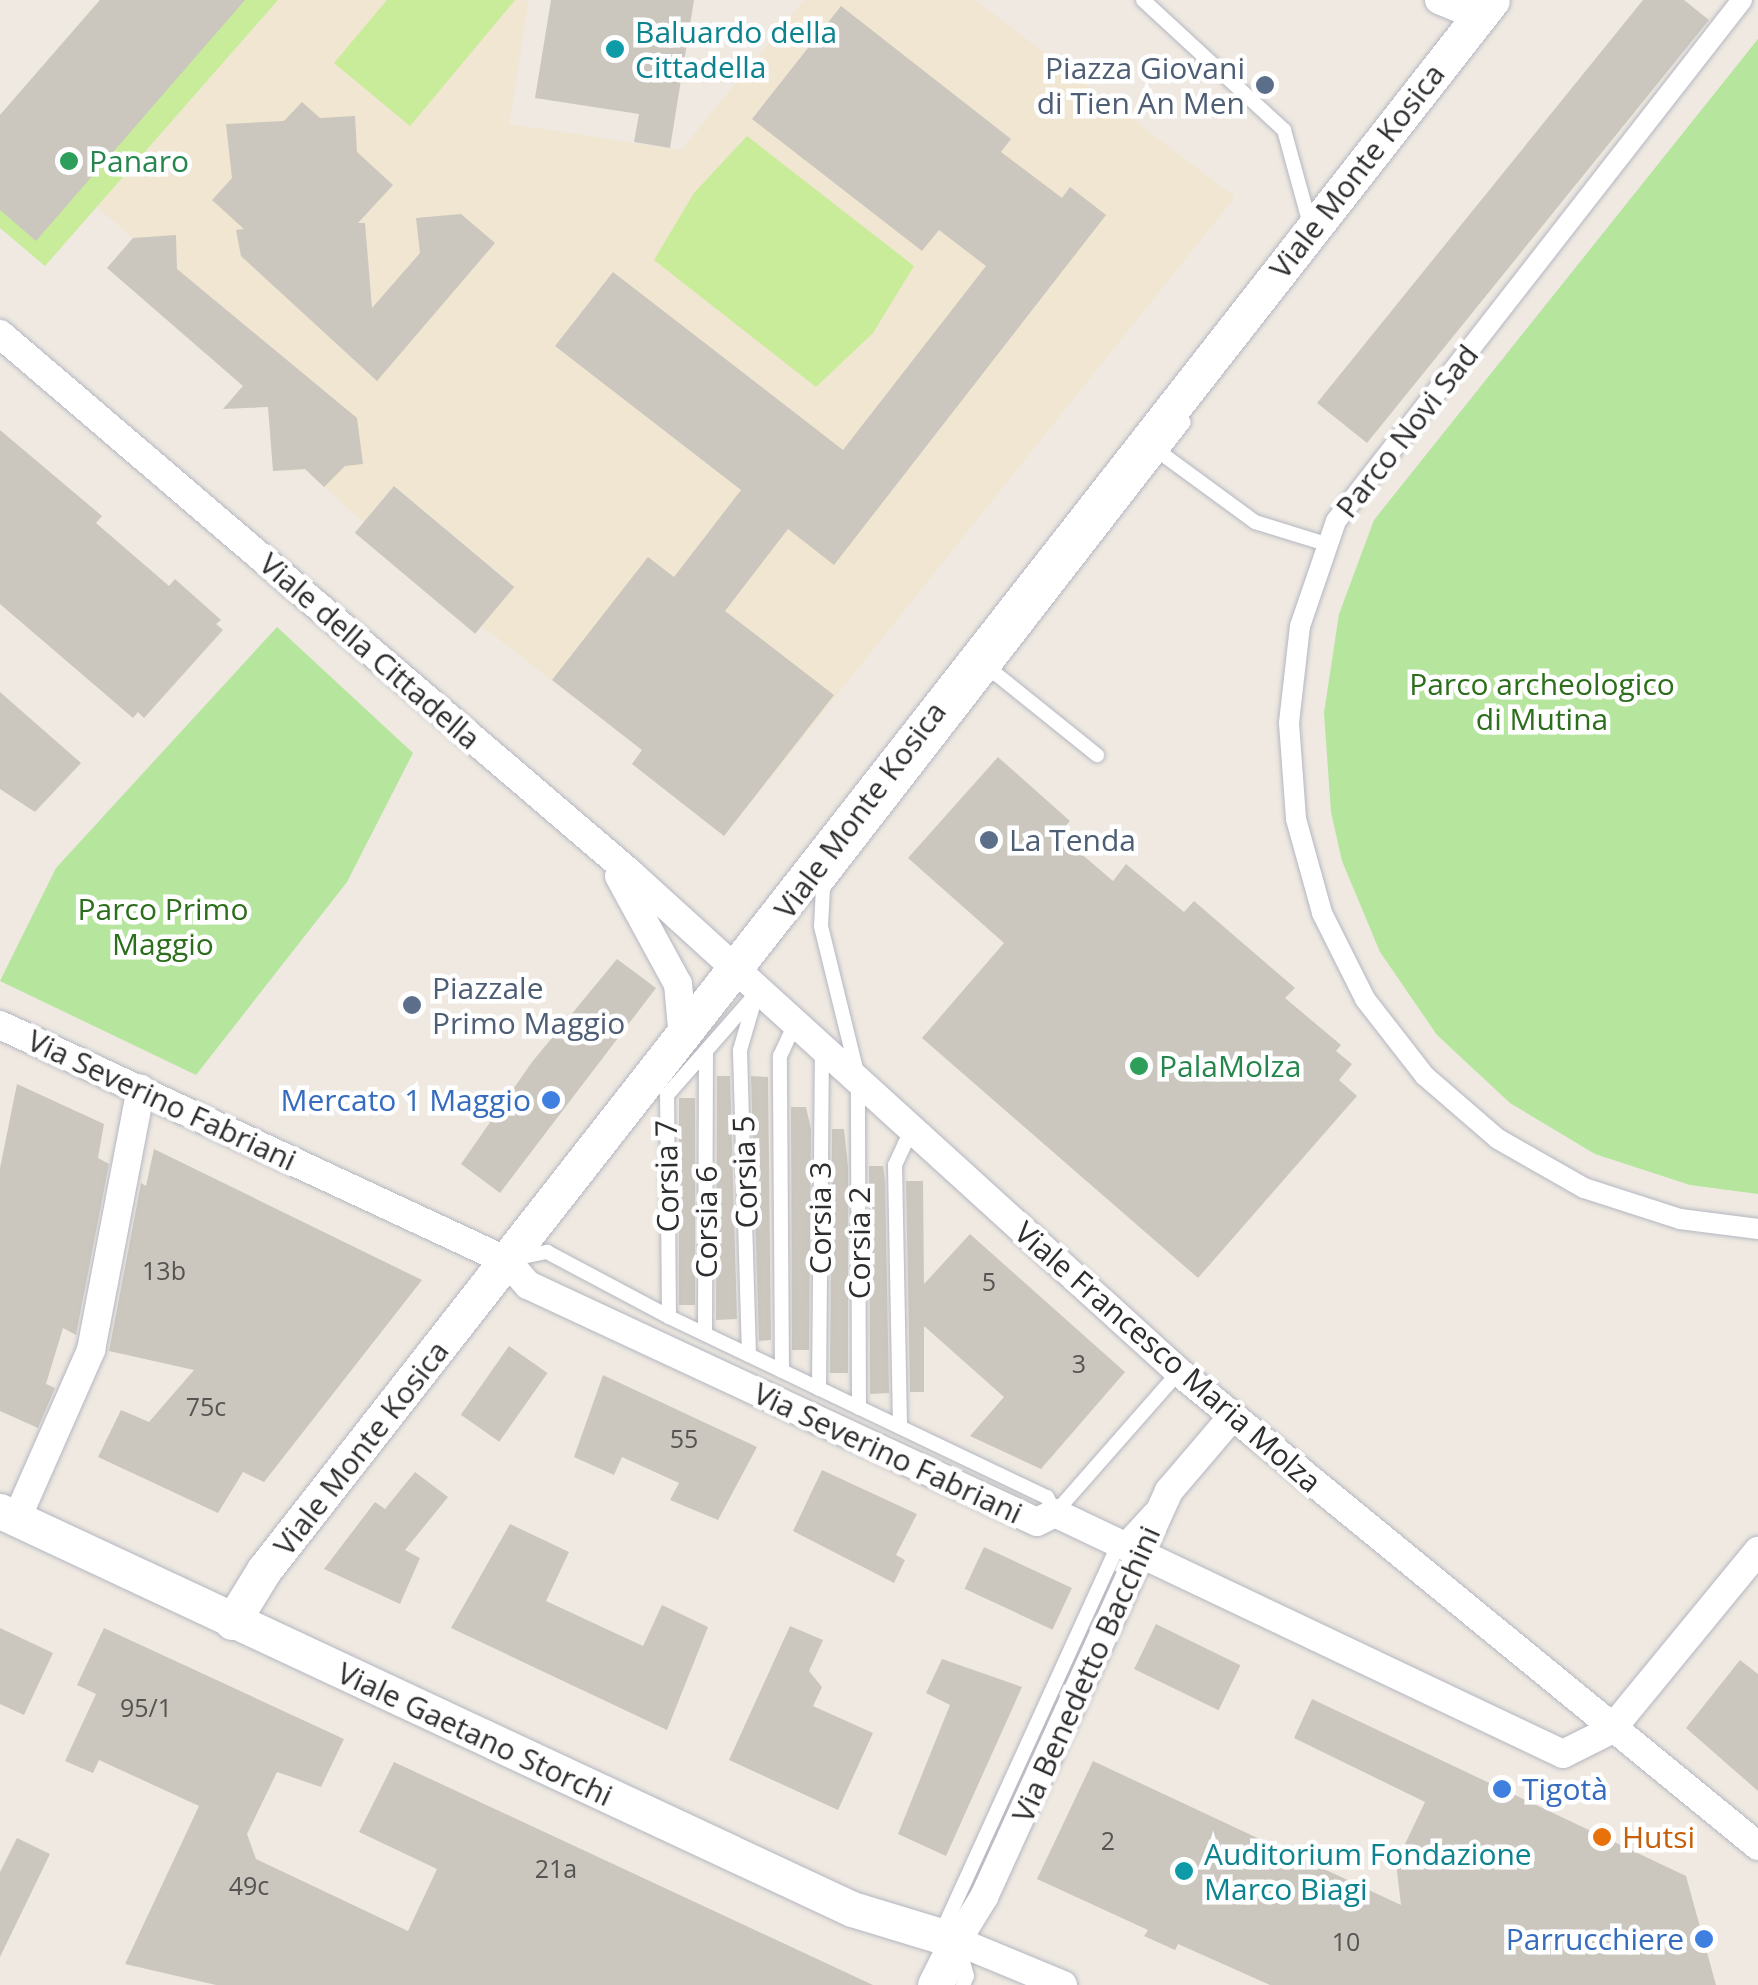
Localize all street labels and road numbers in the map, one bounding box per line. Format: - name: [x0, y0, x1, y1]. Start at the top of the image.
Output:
- street label: Viale Monte Kosica: [1262, 57, 1452, 285]
- street label: Parco Novi Sad: [1328, 337, 1486, 525]
- street label: Viale della Cittadella: [252, 545, 488, 757]
- street label: Viale Monte Kosica: [767, 694, 953, 926]
- street label: Via Severino Fabriani: [22, 1022, 302, 1178]
- street label: Corsia 5: [725, 1115, 765, 1229]
- street label: Corsia 7: [648, 1119, 686, 1233]
- street label: Corsia 3: [802, 1162, 838, 1274]
- street label: Corsia 6: [688, 1166, 724, 1278]
- street label: Corsia 2: [841, 1187, 877, 1299]
- street label: Viale Francesco Maria Molza: [1007, 1214, 1329, 1500]
- street label: Viale Monte Kosica: [266, 1334, 456, 1562]
- street label: Via Severino Fabriani: [748, 1375, 1028, 1531]
- street label: Via Benedetto Bacchini: [1004, 1520, 1168, 1828]
- street label: Viale Gaetano Storchi: [332, 1654, 618, 1814]

